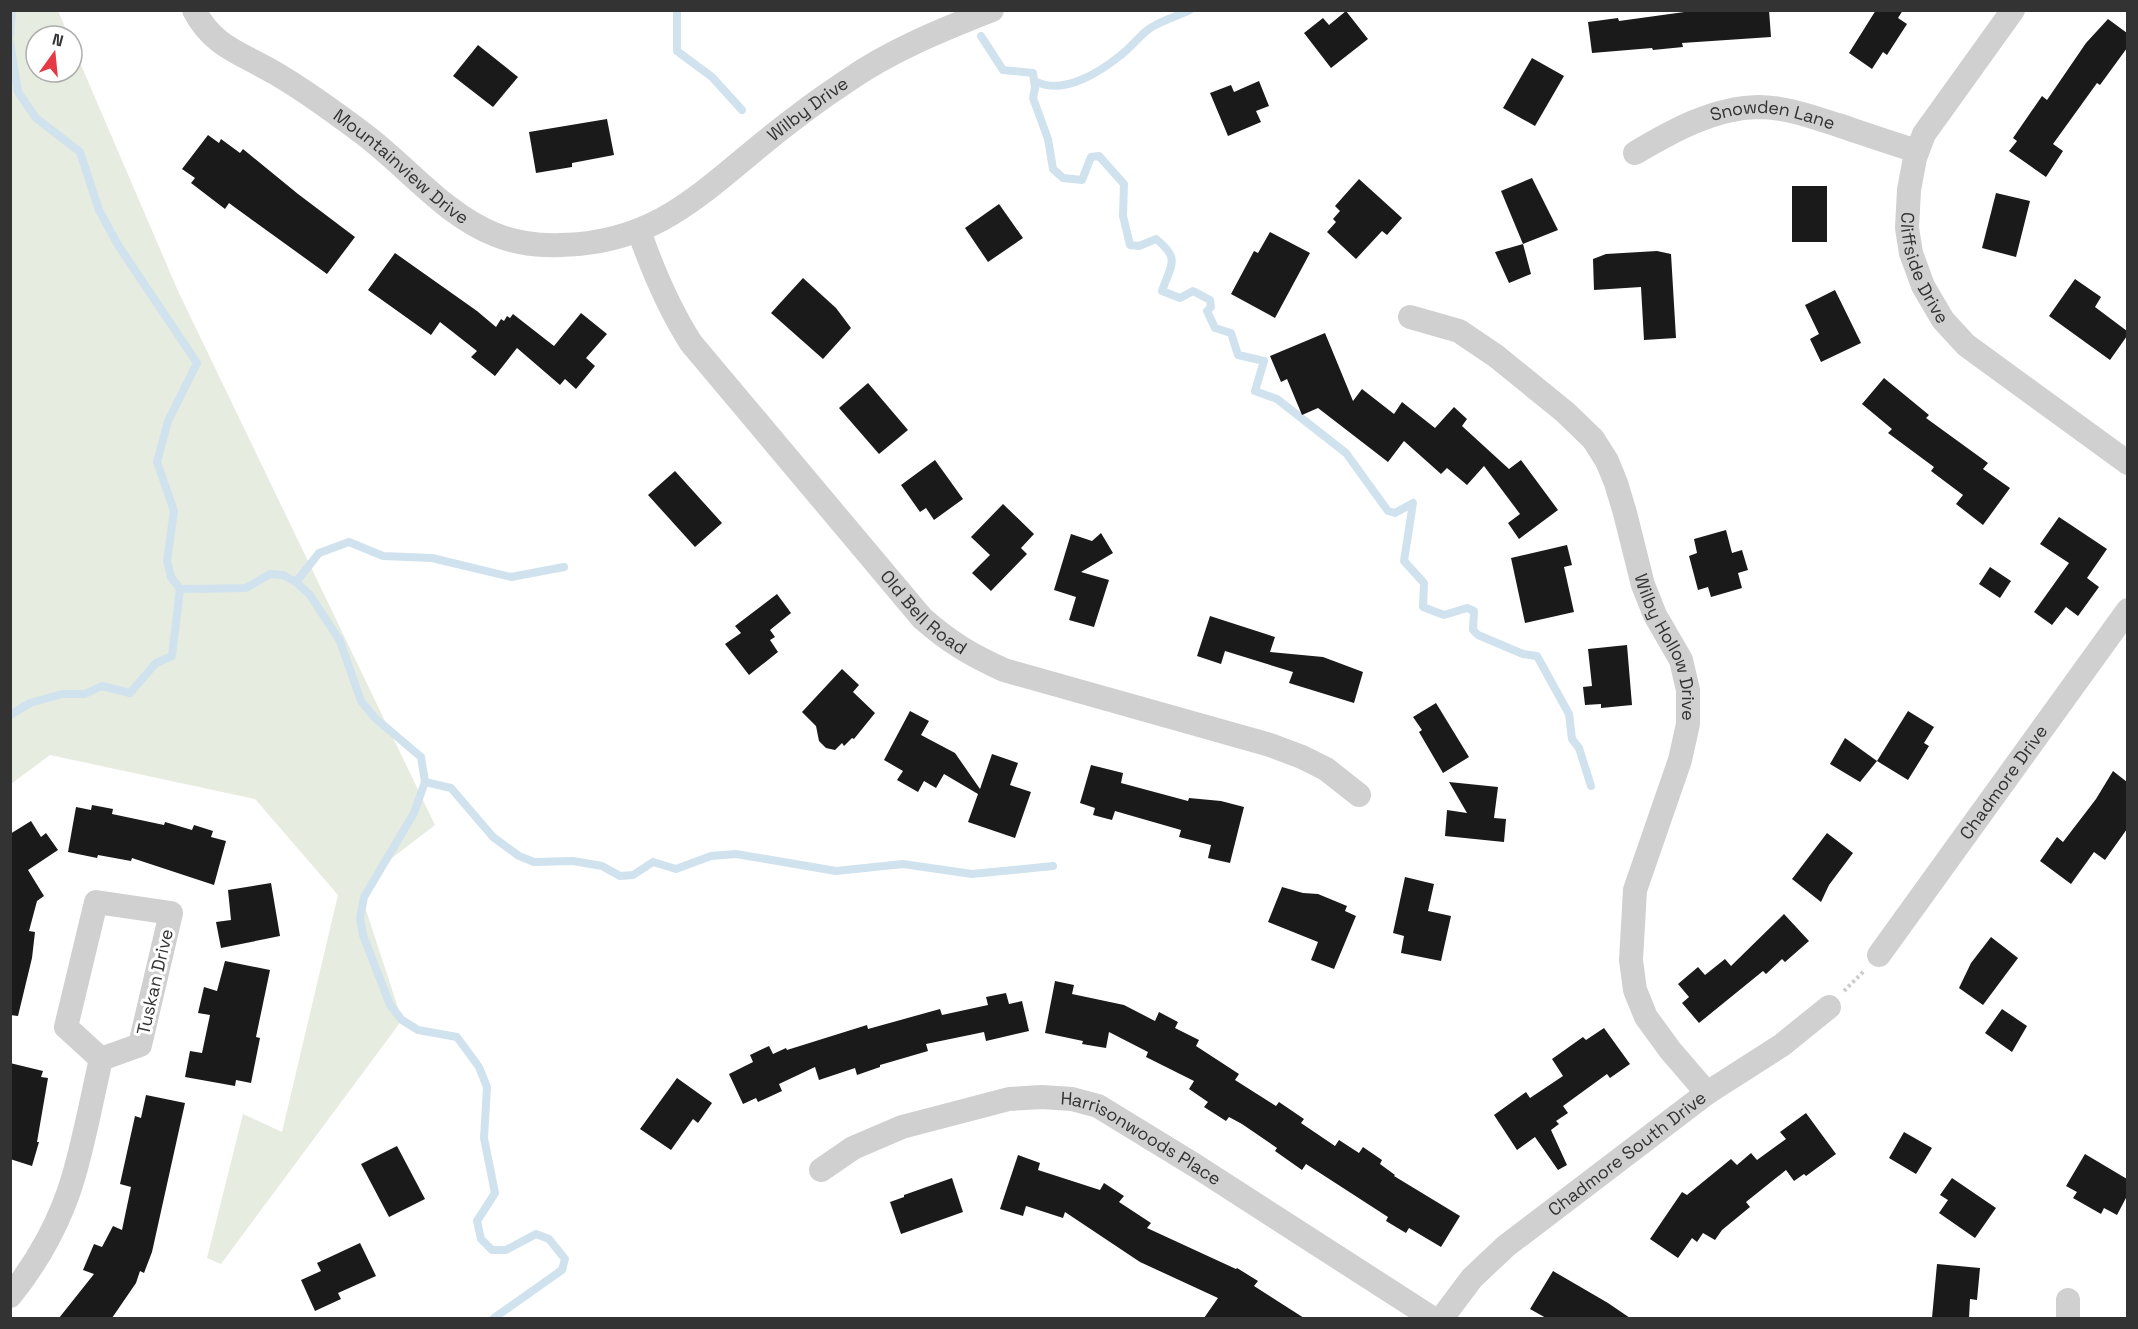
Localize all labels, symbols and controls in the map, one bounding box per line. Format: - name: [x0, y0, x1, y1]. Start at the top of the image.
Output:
- north arrow: [24, 24, 84, 84]
- text: N: [50, 28, 66, 52]
- street label: Wilby Drive: [762, 71, 852, 146]
- street label: Snowden Lane: [1707, 95, 1838, 134]
- street label: Mountainview Drive: [329, 104, 473, 229]
- street label: Cliffside Drive: [1896, 212, 1954, 328]
- street label: Old Bell Road: [875, 565, 971, 659]
- street label: Wilby Hollow Drive: [1630, 571, 1700, 721]
- street label: Chadmore Drive: [1954, 720, 2052, 844]
- street label: Tuskan Drive: [131, 927, 178, 1037]
- street label: Harrisonwoods Place: [1060, 1086, 1226, 1190]
- street label: Chadmore South Drive: [1543, 1086, 1711, 1221]

